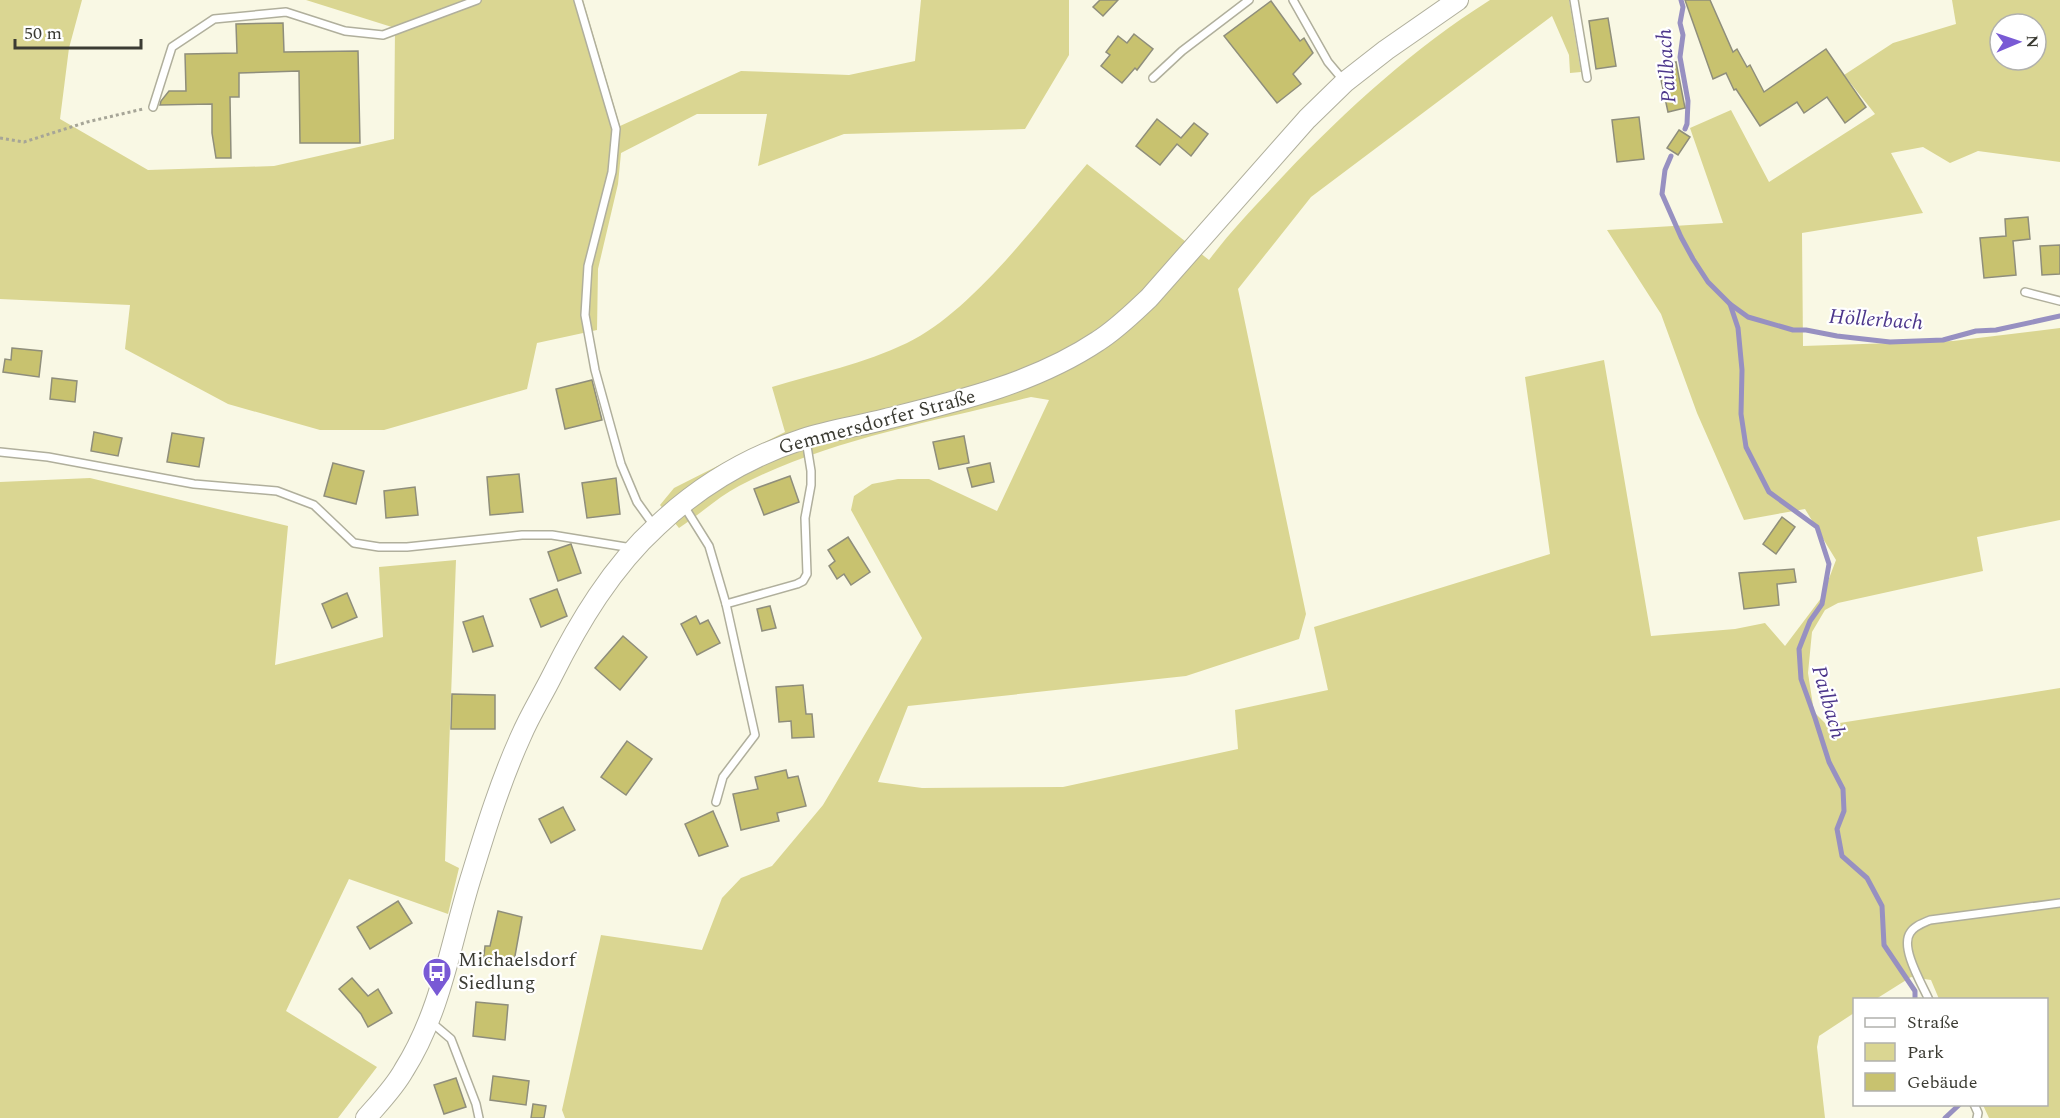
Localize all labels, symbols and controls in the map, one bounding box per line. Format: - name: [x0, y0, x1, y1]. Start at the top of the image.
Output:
- scale bar: [15, 12, 141, 50]
- north arrow: [1988, 12, 2048, 72]
- text: 50 m: [24, 20, 62, 47]
- water label: Pailbach: [1648, 27, 1686, 104]
- text: N: [2020, 35, 2044, 48]
- water label: Höllerbach: [1828, 301, 1924, 339]
- street label: Gemmersdorfer Straße: [775, 381, 979, 463]
- water label: Pailbach: [1802, 662, 1854, 742]
- place label: Michaelsdorf Siedlung: [458, 945, 578, 998]
- bus stop icon: Michaelsdorf Siedlung: [421, 956, 453, 998]
- legend: [1853, 998, 2048, 1106]
- text: Straße: [1907, 1009, 1959, 1036]
- text: Park: [1907, 1039, 1944, 1066]
- text: Gebäude: [1907, 1069, 1977, 1096]

